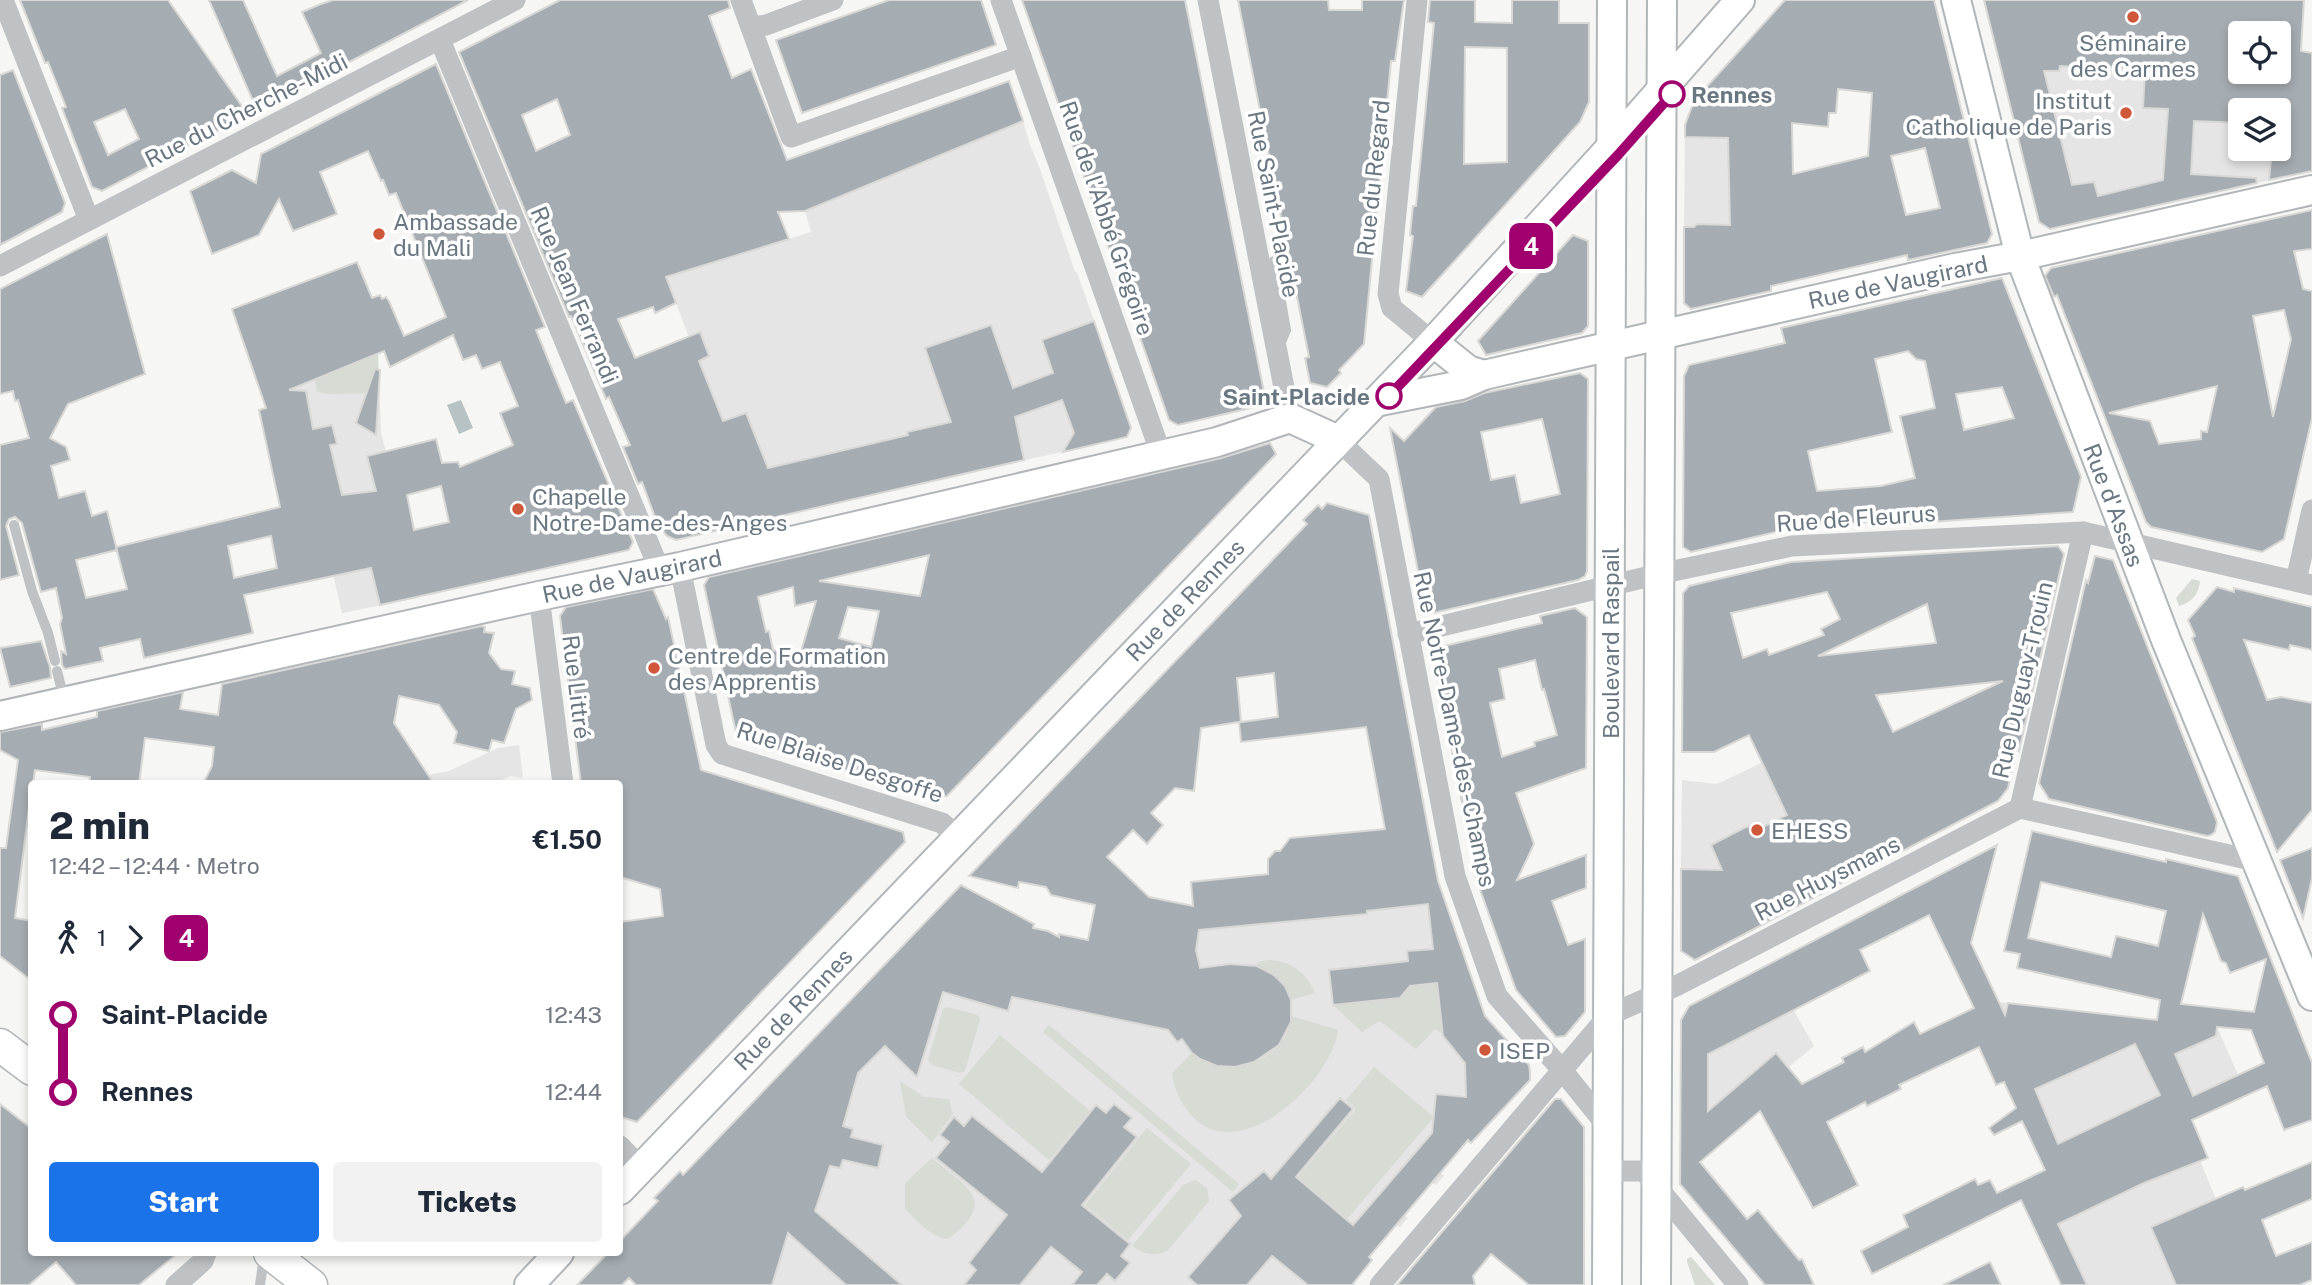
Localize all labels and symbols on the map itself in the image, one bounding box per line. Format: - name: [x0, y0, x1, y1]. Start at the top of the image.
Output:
- marker: Séminaire des Carmes: [2125, 9, 2141, 25]
- place label: Séminaire des Carmes: [2070, 29, 2196, 82]
- street label: Rue du Cherche-Midi: [140, 47, 352, 173]
- marker: Rennes: [1659, 81, 1685, 107]
- place label: Rennes: [1691, 81, 1772, 108]
- place label: Institut Catholique de Paris: [1905, 87, 2112, 140]
- street label: Rue de l'Abbé Grégoire: [1054, 97, 1160, 339]
- street label: Rue du Regard: [1351, 99, 1395, 257]
- marker: Institut Catholique de Paris: [2118, 105, 2134, 121]
- street label: Rue Saint-Placide: [1243, 108, 1305, 300]
- street label: Rue Jean Ferrandi: [525, 202, 625, 388]
- place label: Ambassade du Mali: [393, 208, 518, 261]
- line badge: 4: [1508, 223, 1554, 269]
- marker: Ambassade du Mali: [371, 226, 387, 242]
- street label: Rue de Vaugirard: [1806, 250, 1990, 314]
- place label: Saint-Placide: [1222, 383, 1370, 410]
- marker: Saint-Placide: [1376, 383, 1402, 409]
- street label: Rue d'Assas: [2078, 440, 2150, 570]
- place label: Chapelle Notre-Dame-des-Anges: [532, 483, 787, 536]
- street label: Rue de Fleurus: [1775, 499, 1937, 537]
- marker: Chapelle Notre-Dame-des-Anges: [510, 501, 526, 517]
- street label: Rue de Rennes: [1120, 534, 1250, 666]
- street label: Rue de Vaugirard: [540, 544, 724, 608]
- street label: Boulevard Raspail: [1597, 547, 1624, 739]
- street label: Rue Notre-Dame-des-Champs: [1408, 569, 1502, 889]
- street label: Rue Duguay-Trouin: [1986, 579, 2058, 781]
- street label: Rue Littré: [557, 633, 597, 741]
- place label: Centre de Formation des Apprentis: [668, 642, 886, 695]
- marker: Centre de Formation des Apprentis: [646, 660, 662, 676]
- street label: Rue Blaise Desgoffe: [733, 716, 947, 808]
- place label: EHESS: [1771, 817, 1848, 844]
- marker: EHESS: [1749, 822, 1765, 838]
- street label: Rue Huysmans: [1750, 830, 1904, 926]
- street label: Rue de Rennes: [728, 943, 858, 1075]
- place label: ISEP: [1499, 1037, 1550, 1064]
- marker: ISEP: [1477, 1042, 1493, 1058]

